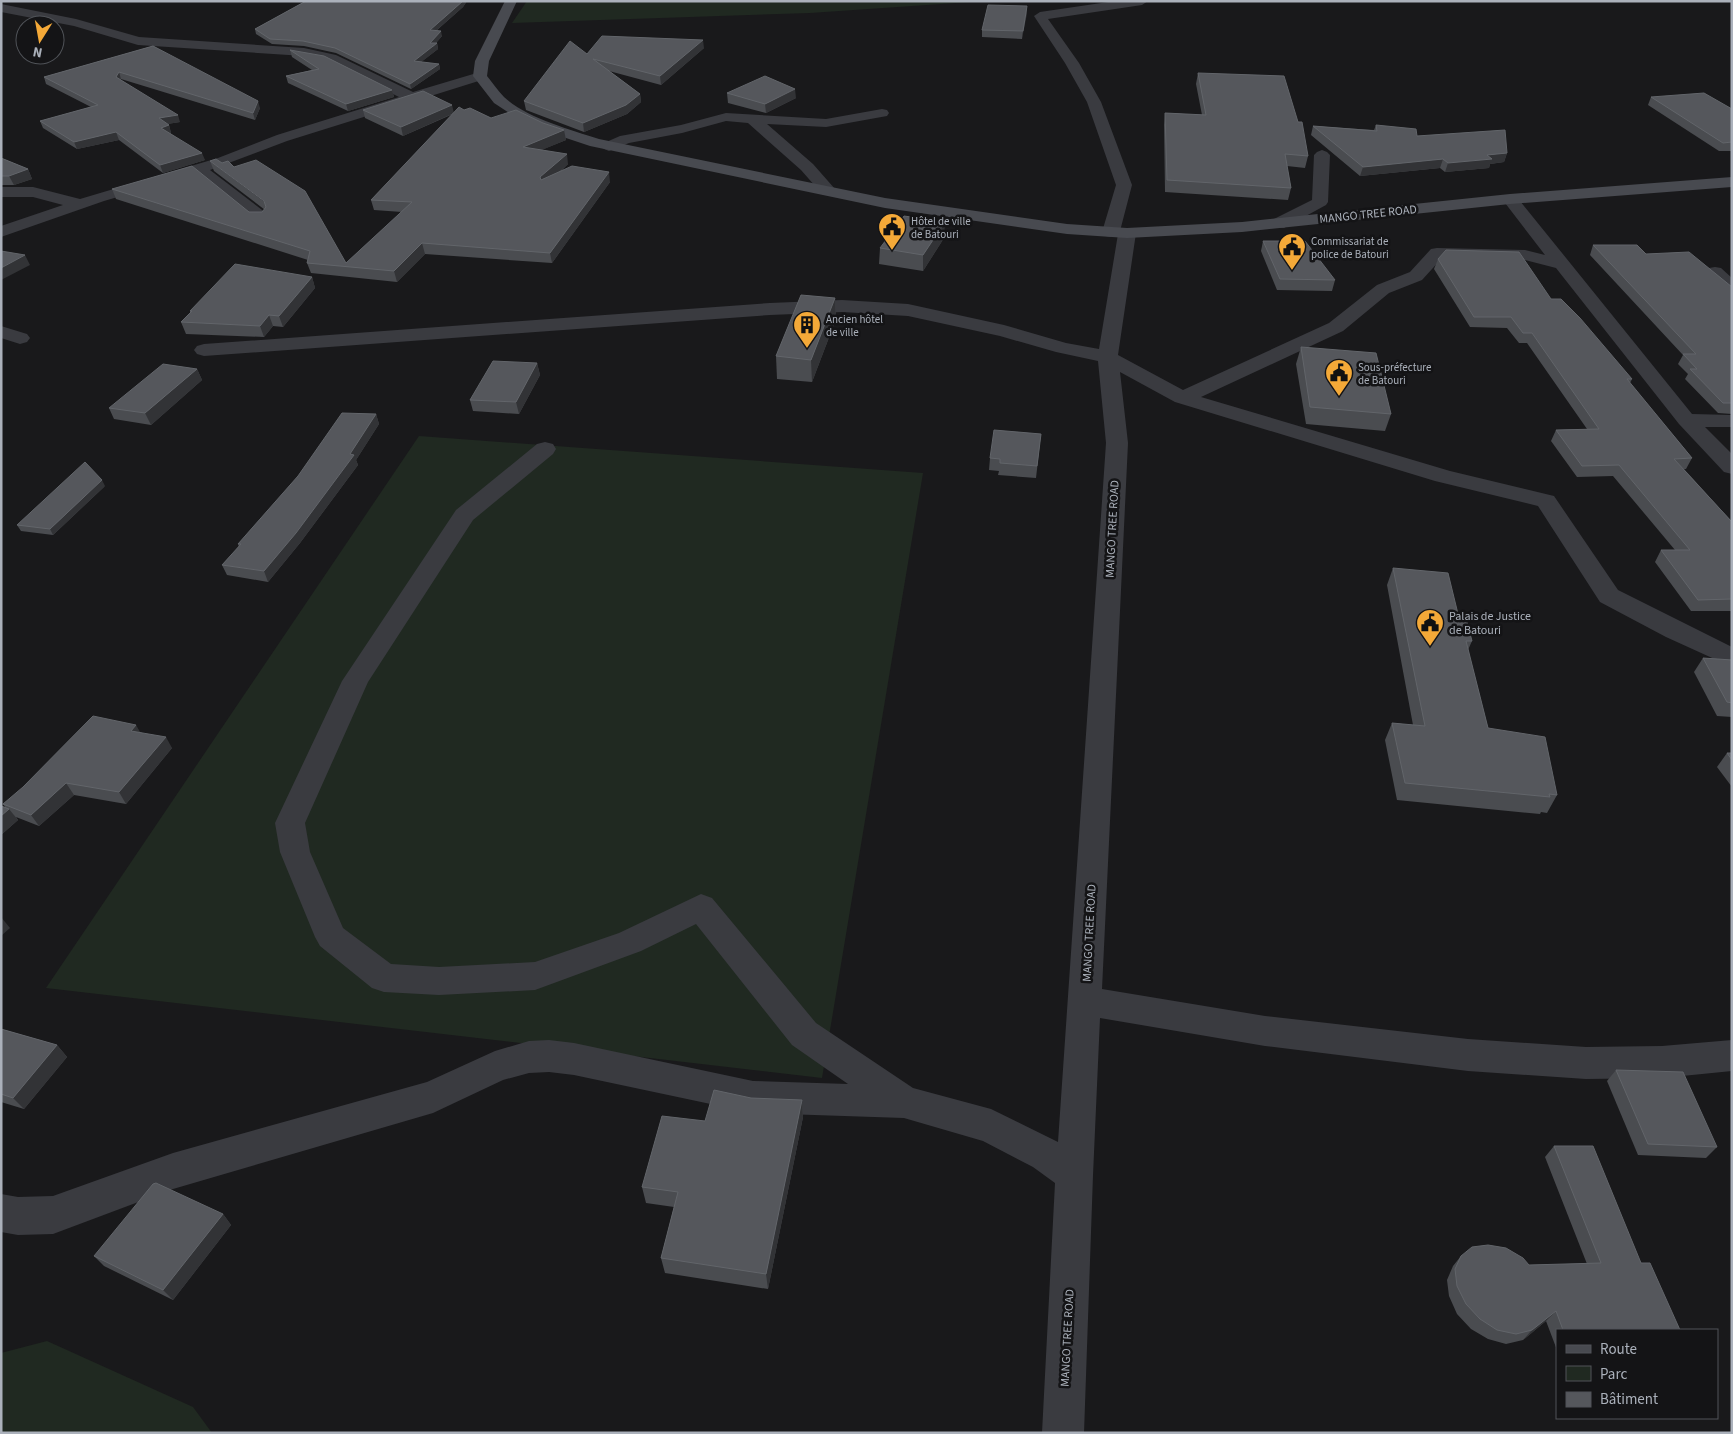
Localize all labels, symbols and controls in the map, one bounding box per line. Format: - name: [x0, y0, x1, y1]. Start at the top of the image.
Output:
- north arrow: [15, 15, 65, 65]
- text: N: [31, 41, 44, 62]
- street label: MANGO TREE ROAD: [1319, 201, 1418, 228]
- public building icon: Hôtel de ville de Batouri: [877, 212, 907, 251]
- place label: Hôtel de ville de Batouri: [911, 214, 971, 242]
- public building icon: Commissariat de police de Batouri: [1277, 232, 1307, 271]
- place label: Commissariat de police de Batouri: [1311, 234, 1389, 262]
- building icon: Ancien hôtel de ville: [792, 310, 822, 349]
- place label: Ancien hôtel de ville: [826, 312, 883, 340]
- public building icon: Sous-préfecture de Batouri: [1324, 358, 1354, 397]
- place label: Sous-préfecture de Batouri: [1358, 360, 1432, 388]
- street label: MANGO TREE ROAD: [1101, 480, 1124, 578]
- public building icon: Palais de Justice de Batouri: [1415, 608, 1445, 647]
- place label: Palais de Justice de Batouri: [1449, 608, 1531, 639]
- street label: MANGO TREE ROAD: [1078, 884, 1101, 982]
- street label: MANGO TREE ROAD: [1056, 1289, 1079, 1387]
- legend: [1556, 1329, 1718, 1419]
- text: Route: [1600, 1339, 1637, 1360]
- text: Parc: [1600, 1364, 1627, 1385]
- text: Bâtiment: [1600, 1389, 1658, 1410]

